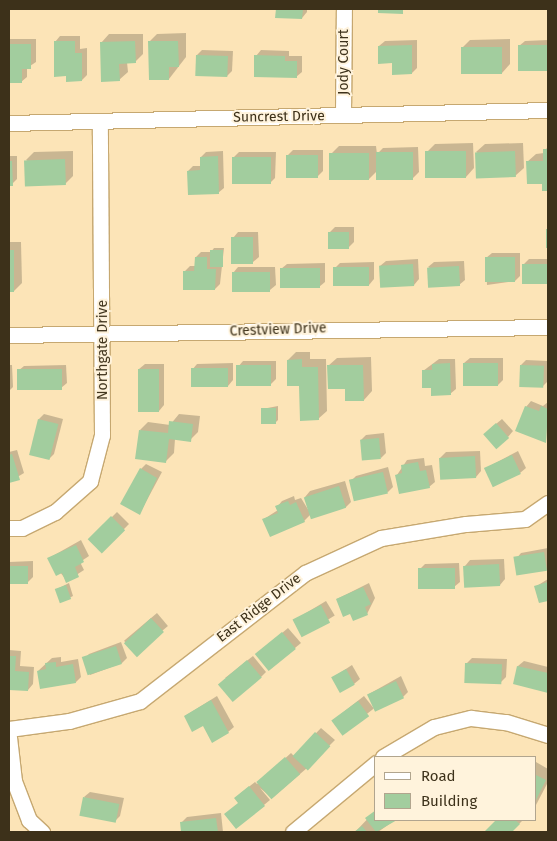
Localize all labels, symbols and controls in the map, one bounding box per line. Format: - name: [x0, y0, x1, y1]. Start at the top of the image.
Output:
- street label: Jody Court: [336, 29, 352, 95]
- street label: Suncrest Drive: [233, 108, 325, 126]
- street label: Northgate Drive: [95, 300, 111, 400]
- street label: Crestview Drive: [229, 320, 327, 340]
- street label: East Ridge Drive: [214, 570, 304, 646]
- legend: [374, 756, 537, 821]
- text: Road: [421, 767, 456, 785]
- text: Building: [421, 792, 477, 810]

